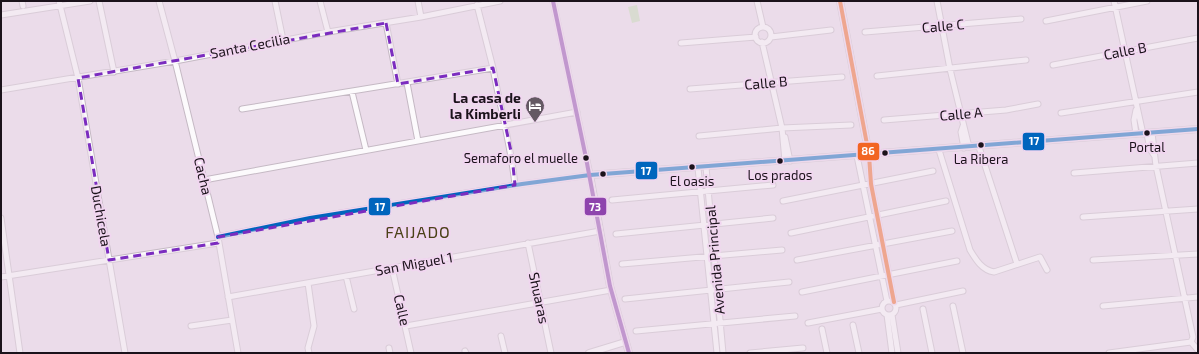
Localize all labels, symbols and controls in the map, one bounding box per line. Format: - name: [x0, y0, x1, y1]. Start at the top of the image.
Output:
- street label: Calle C: [921, 15, 965, 36]
- street label: Santa Cecilia: [209, 29, 291, 62]
- street label: Calle B: [1102, 38, 1148, 63]
- street label: Calle B: [744, 72, 788, 93]
- place label: La casa de la Kimberli: [450, 89, 521, 122]
- hotel icon: La casa de la Kimberli: [524, 95, 546, 123]
- street label: Calle A: [939, 103, 983, 124]
- marker: Portal: [1142, 128, 1152, 138]
- line badge: 17: [1022, 132, 1045, 151]
- text: 17: [1029, 134, 1039, 147]
- place label: Portal: [1129, 139, 1165, 155]
- marker: La Ribera: [976, 140, 986, 150]
- line badge: 86: [857, 142, 880, 161]
- text: 86: [861, 144, 875, 157]
- unlabelled marker: [880, 148, 890, 158]
- place label: Semaforo el muelle: [464, 150, 578, 166]
- place label: La Ribera: [954, 151, 1008, 167]
- marker: Semaforo el muelle: [581, 153, 591, 163]
- street label: Cacha: [191, 155, 216, 196]
- marker: Los prados: [775, 156, 785, 166]
- line badge: 17: [635, 161, 658, 180]
- marker: El oasis: [687, 162, 697, 172]
- text: 17: [641, 164, 651, 177]
- place label: Los prados: [748, 167, 812, 183]
- unlabelled marker: [598, 169, 608, 179]
- place label: El oasis: [670, 173, 714, 189]
- street label: Duchicela: [88, 184, 115, 248]
- line badge: 17: [368, 197, 391, 216]
- line badge: 73: [584, 197, 607, 216]
- text: 17: [375, 200, 385, 213]
- text: 73: [589, 200, 601, 213]
- street label: Avenida Principal: [701, 204, 728, 315]
- district label: FAIJADO: [385, 222, 451, 241]
- street label: San Miguel 1: [374, 248, 454, 279]
- street label: Shuaras: [526, 271, 553, 325]
- street label: Calle: [391, 293, 414, 327]

